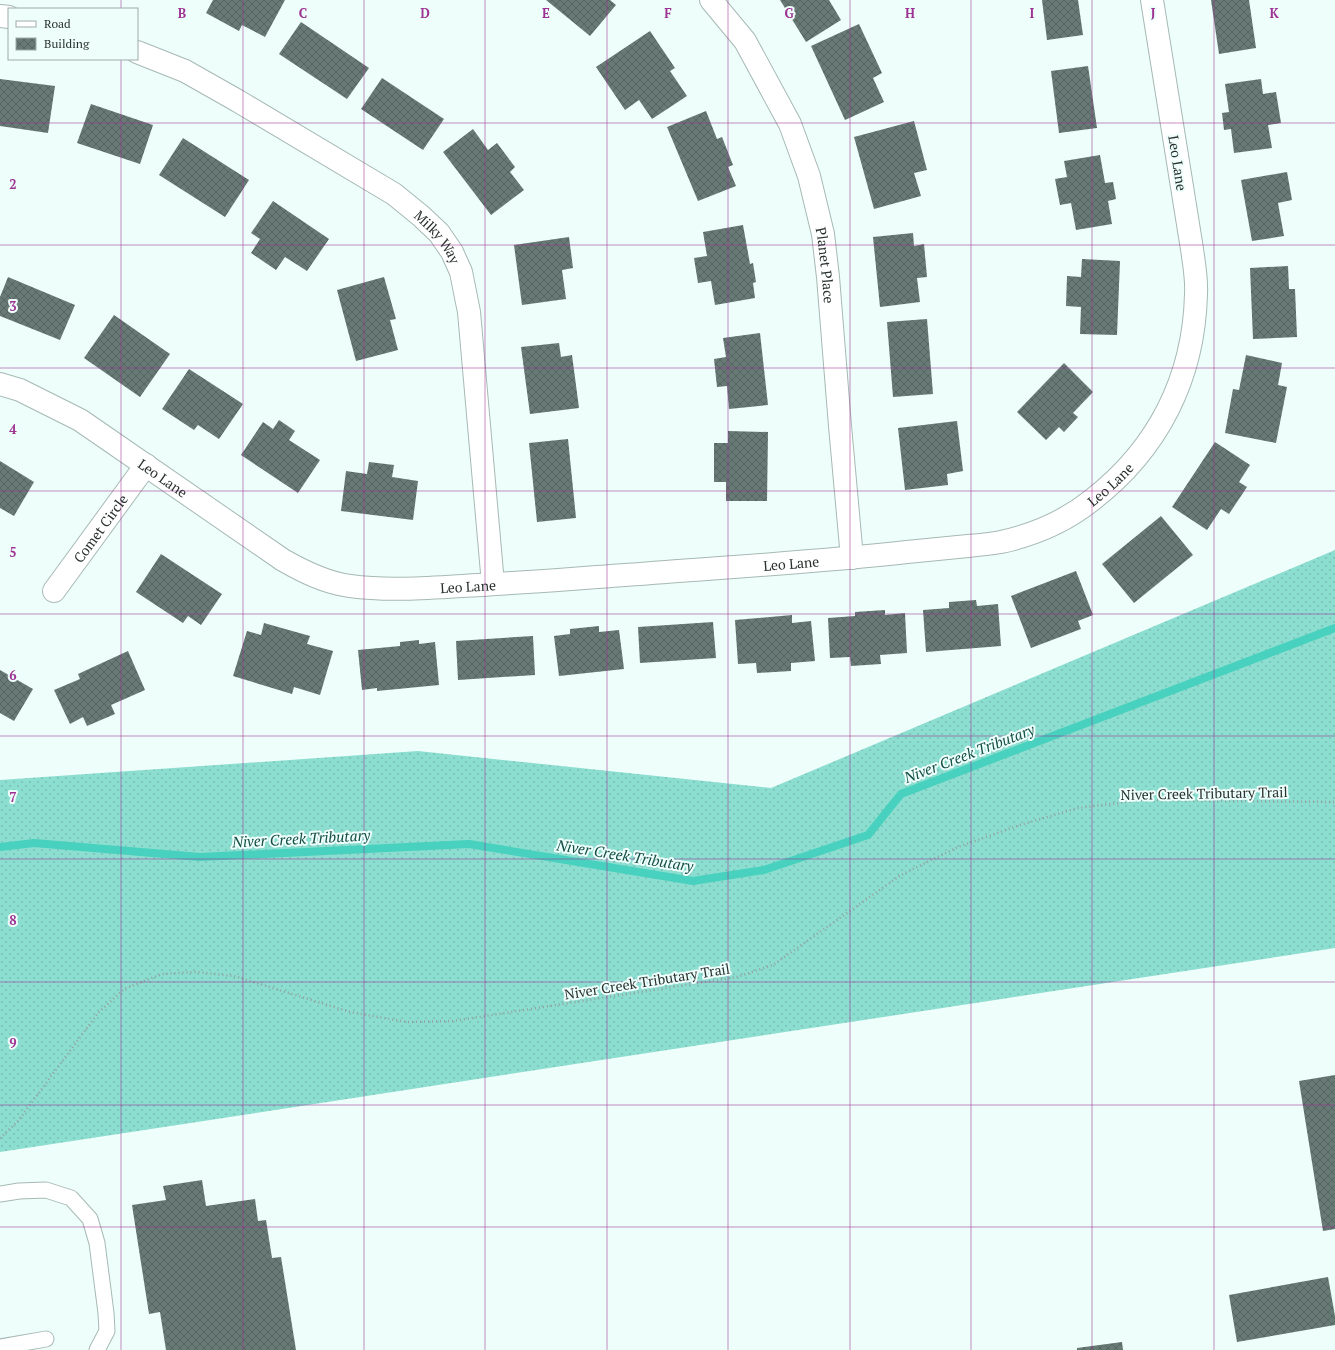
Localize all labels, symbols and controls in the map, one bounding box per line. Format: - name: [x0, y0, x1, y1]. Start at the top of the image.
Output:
- text: B: [178, 4, 186, 22]
- text: C: [299, 4, 307, 22]
- text: D: [420, 4, 430, 22]
- text: E: [542, 4, 550, 22]
- text: F: [664, 4, 672, 22]
- text: G: [784, 4, 794, 22]
- text: H: [905, 4, 915, 22]
- text: I: [1030, 4, 1035, 22]
- text: J: [1151, 4, 1156, 22]
- text: K: [1269, 4, 1279, 22]
- legend: [8, 8, 138, 60]
- text: Road: [44, 16, 71, 31]
- text: Building: [44, 36, 90, 51]
- street label: Leo Lane: [1164, 134, 1192, 192]
- text: 2: [9, 175, 17, 193]
- street label: Milky Way: [411, 205, 466, 267]
- street label: Planet Place: [812, 225, 840, 304]
- text: 3: [9, 297, 17, 315]
- text: 4: [9, 420, 17, 438]
- street label: Leo Lane: [135, 454, 192, 501]
- street label: Leo Lane: [1083, 458, 1137, 510]
- street label: Comet Circle: [69, 490, 131, 566]
- text: 5: [9, 543, 17, 561]
- street label: Leo Lane: [762, 551, 820, 574]
- street label: Leo Lane: [440, 575, 496, 597]
- text: 6: [9, 666, 17, 684]
- water label: Niver Creek Tributary: [900, 719, 1038, 787]
- street label: Niver Creek Tributary Trail: [1120, 782, 1288, 804]
- text: 7: [9, 788, 17, 806]
- water label: Niver Creek Tributary: [231, 824, 372, 852]
- water label: Niver Creek Tributary: [554, 834, 696, 876]
- text: 8: [9, 911, 17, 929]
- street label: Niver Creek Tributary Trail: [563, 959, 731, 1003]
- text: 9: [9, 1034, 17, 1052]

